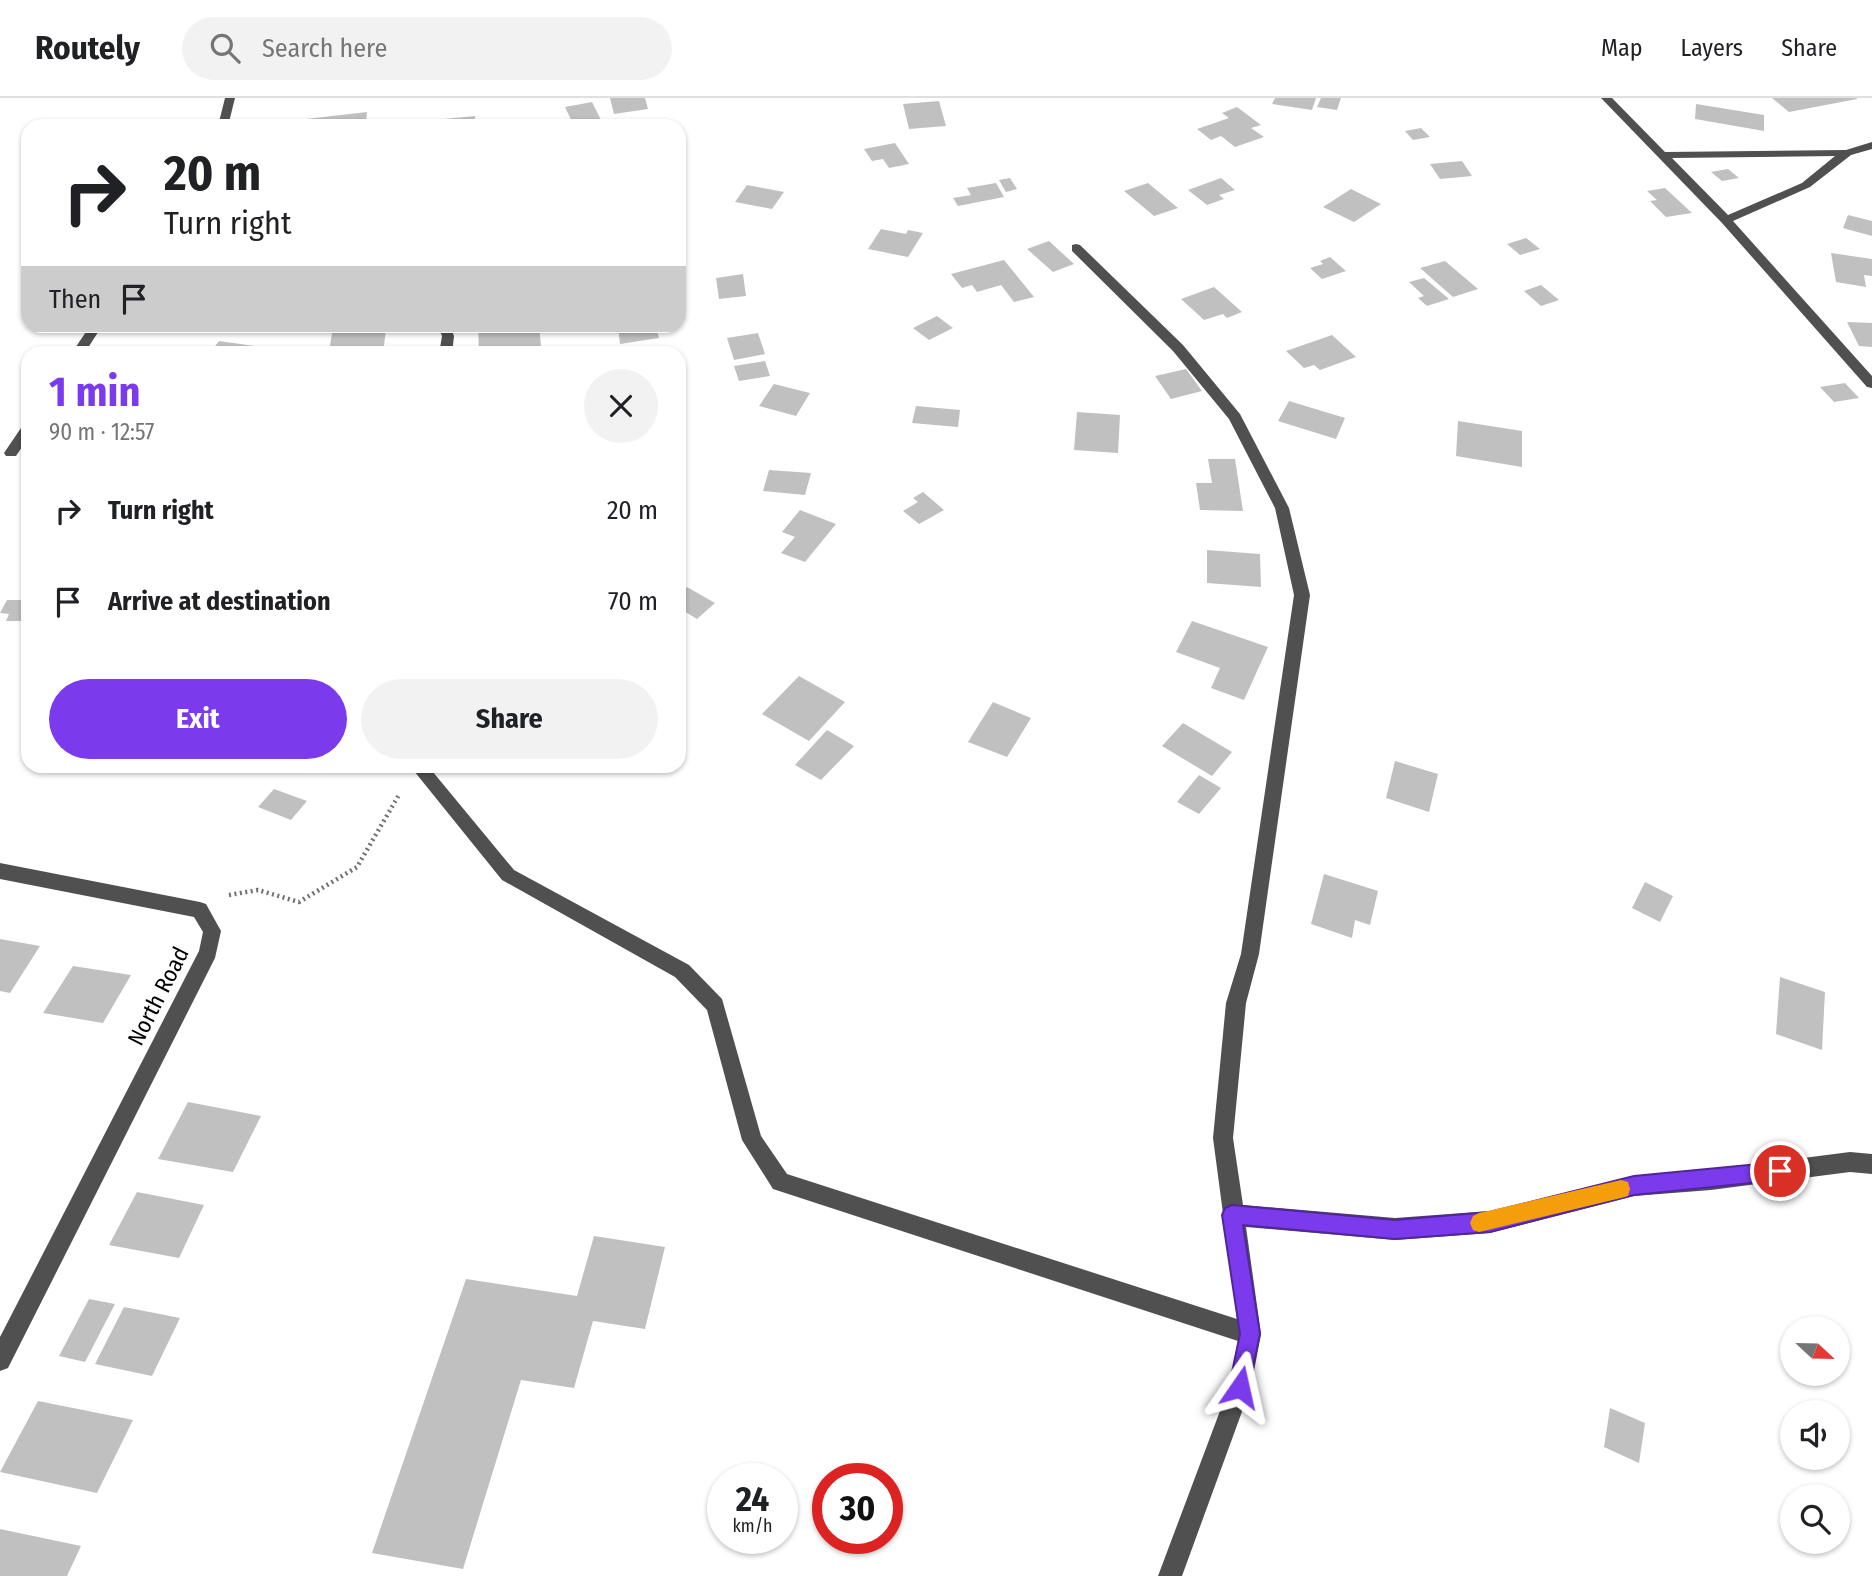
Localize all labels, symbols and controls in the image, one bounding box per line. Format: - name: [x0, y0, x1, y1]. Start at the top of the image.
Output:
- search box: [182, 17, 672, 80]
- text: Routely: [35, 28, 140, 68]
- icon: search: [206, 29, 244, 67]
- text: Search here: [262, 33, 387, 64]
- text: Map: [1601, 34, 1643, 62]
- text: Layers: [1681, 34, 1743, 62]
- text: Share: [1781, 34, 1837, 62]
- text: 20 m: [164, 144, 261, 203]
- icon: right: [49, 147, 140, 238]
- text: Turn right: [164, 204, 291, 242]
- icon: arrive: [115, 280, 153, 318]
- text: Then: [49, 284, 101, 315]
- text: 1 min: [49, 367, 140, 417]
- button: close: [584, 369, 658, 443]
- text: 90 m · 12:57: [49, 418, 154, 446]
- icon: right: [49, 492, 87, 530]
- text: Turn right: [108, 495, 214, 526]
- text: 20 m: [607, 495, 658, 526]
- icon: arrive: [49, 583, 87, 621]
- text: Arrive at destination: [108, 586, 331, 617]
- text: 70 m: [608, 586, 658, 617]
- button: Exit: [49, 679, 347, 759]
- button: Share: [361, 679, 658, 759]
- street label: North Road: [121, 942, 195, 1050]
- pin: [1750, 1141, 1810, 1201]
- icon: arrive: [1761, 1152, 1799, 1190]
- north arrow: [1780, 1316, 1850, 1386]
- map controls: [1780, 1316, 1850, 1554]
- position arrow: [1203, 1350, 1277, 1424]
- button: sound: [1780, 1400, 1850, 1470]
- speed limit sign: 30: [812, 1463, 903, 1554]
- text: 24: [736, 1478, 769, 1520]
- button: search: [1780, 1484, 1850, 1554]
- text: km/h: [732, 1515, 773, 1537]

